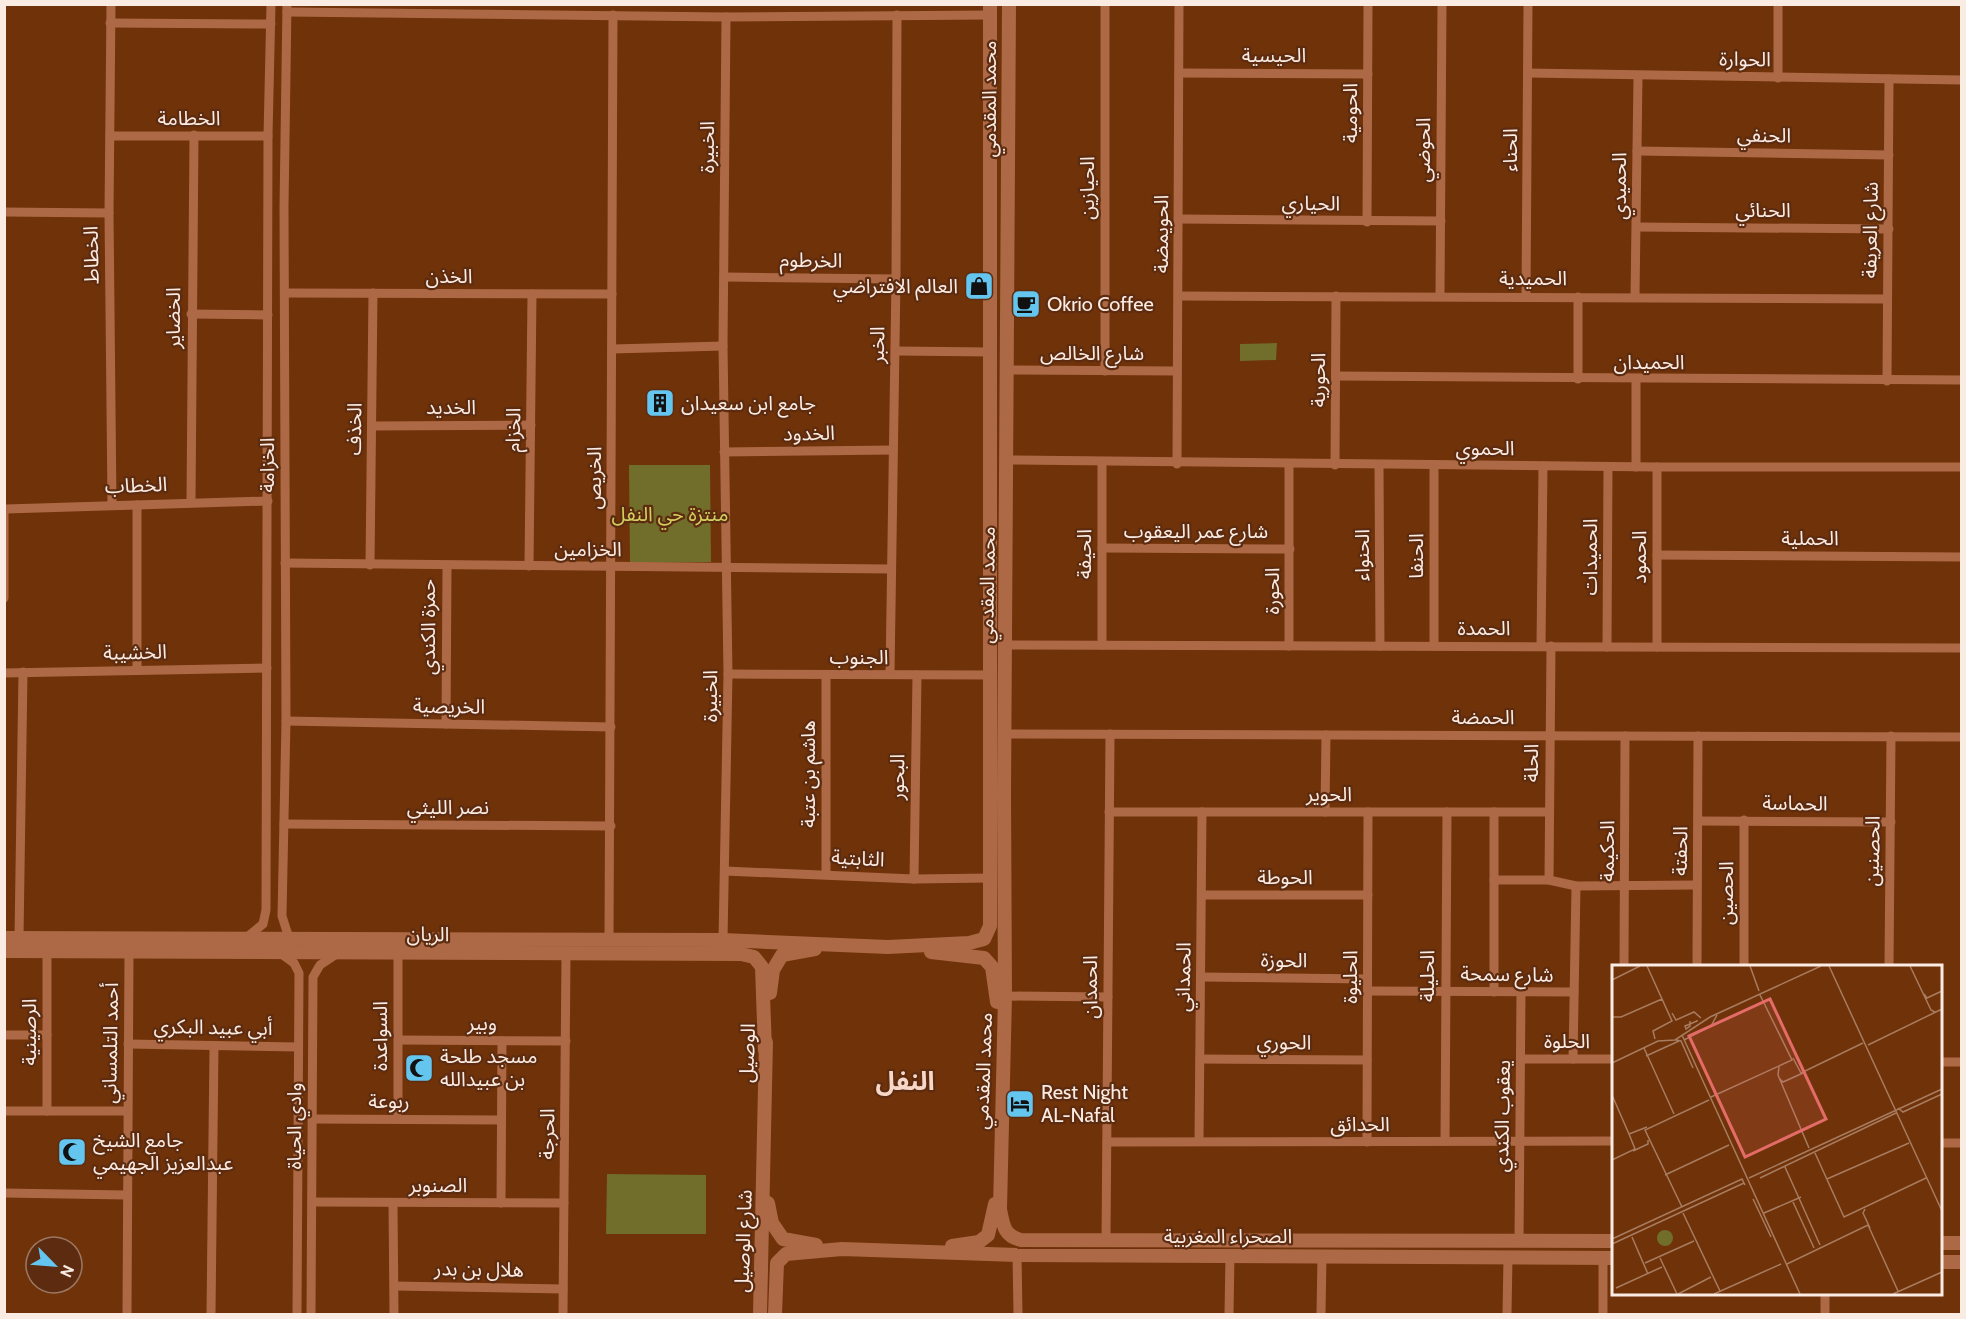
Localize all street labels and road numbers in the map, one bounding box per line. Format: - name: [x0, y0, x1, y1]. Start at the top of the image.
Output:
- street label: محمد المقدمي: [977, 40, 1005, 158]
- street label: الحيسية: [1242, 43, 1306, 67]
- street label: الحوارة: [1719, 47, 1771, 71]
- street label: الحومية: [1338, 83, 1362, 143]
- street label: الخطامة: [158, 106, 220, 130]
- street label: الحوضي: [1411, 118, 1439, 182]
- street label: الخبيرة: [695, 121, 719, 173]
- street label: الحنفي: [1737, 123, 1791, 151]
- street label: الحناء: [1498, 128, 1522, 172]
- street label: الحميدي: [1607, 152, 1635, 220]
- street label: الحيازين: [1075, 156, 1099, 220]
- street label: شارع العريفة: [1857, 181, 1886, 279]
- street label: الحياري: [1281, 190, 1340, 219]
- street label: الحويمضة: [1149, 195, 1173, 273]
- street label: الحنائي: [1735, 198, 1791, 226]
- street label: الخطاط: [78, 226, 104, 284]
- street label: الخرطوم: [779, 247, 843, 276]
- street label: الخذن: [425, 264, 473, 288]
- street label: الحميدية: [1499, 266, 1567, 290]
- street label: الخضاير: [161, 287, 185, 350]
- street label: الخبر: [865, 326, 889, 365]
- street label: شارع الخالص: [1040, 341, 1144, 368]
- street label: الحميدان: [1614, 350, 1684, 374]
- street label: الحورية: [1306, 353, 1330, 407]
- street label: الخديد: [426, 395, 476, 419]
- street label: الخذف: [342, 402, 366, 456]
- street label: الخزام: [501, 408, 528, 453]
- street label: الخدود: [783, 421, 835, 445]
- street label: الحموي: [1456, 436, 1514, 464]
- street label: الخزامة: [255, 437, 279, 493]
- street label: الخريص: [582, 446, 606, 510]
- street label: الخطاب: [104, 472, 168, 498]
- street label: شارع عمر اليعقوب: [1124, 519, 1268, 546]
- street label: الحميدات: [1578, 519, 1602, 595]
- street label: محمد المقدمي: [974, 526, 1004, 644]
- street label: الحملية: [1781, 526, 1839, 550]
- street label: الحيفة: [1072, 529, 1096, 579]
- street label: الحنواء: [1350, 529, 1374, 581]
- street label: الحمود: [1627, 530, 1651, 584]
- street label: الحنفا: [1404, 533, 1428, 579]
- street label: الخزامين: [554, 537, 622, 561]
- street label: الحورة: [1260, 568, 1284, 614]
- street label: حمزة الكندي: [416, 579, 444, 675]
- street label: الحمدة: [1458, 616, 1511, 640]
- street label: الخشيبة: [103, 639, 167, 665]
- street label: الجنوب: [830, 645, 888, 669]
- street label: الخبيرة: [698, 670, 722, 722]
- street label: الخريصية: [413, 693, 485, 719]
- street label: الحمضة: [1452, 705, 1514, 729]
- street label: هاشم بن عتبة: [796, 720, 823, 828]
- street label: الحلة: [1519, 744, 1543, 782]
- street label: البحور: [885, 754, 909, 801]
- street label: الحوير: [1305, 782, 1352, 806]
- street label: الحماسة: [1762, 790, 1828, 816]
- street label: نصر الليثي: [407, 795, 489, 823]
- street label: الحصنين: [1859, 815, 1885, 887]
- street label: الحكيمة: [1595, 820, 1619, 882]
- street label: الحفتة: [1668, 826, 1692, 876]
- street label: الثابتية: [831, 845, 885, 871]
- street label: الحصين: [1714, 861, 1738, 925]
- street label: الحوطة: [1257, 865, 1313, 889]
- street label: الريان: [406, 922, 450, 946]
- street label: الحمداني: [1170, 942, 1199, 1012]
- street label: الحوزة: [1260, 948, 1308, 972]
- street label: الحليوة: [1338, 950, 1362, 1004]
- street label: الحليلة: [1415, 950, 1439, 1002]
- street label: الحمدان: [1078, 955, 1102, 1019]
- street label: شارع سمحة: [1460, 961, 1554, 990]
- street label: أحمد التلمساني: [97, 982, 127, 1104]
- street label: الرصينية: [17, 999, 41, 1065]
- street label: السواعدة: [368, 1001, 392, 1071]
- street label: وبير: [466, 1011, 497, 1035]
- street label: محمد المقدمي: [969, 1012, 1001, 1130]
- street label: أبي عبيد البكري: [153, 1014, 273, 1044]
- street label: الوصيل: [734, 1023, 760, 1083]
- street label: الحلوة: [1544, 1029, 1590, 1053]
- street label: الحوري: [1256, 1030, 1312, 1058]
- street label: يعقوب الكندي: [1489, 1059, 1519, 1173]
- street label: وادي الحياة: [282, 1082, 310, 1170]
- street label: ربوعة: [368, 1089, 410, 1113]
- street label: الحرجة: [535, 1108, 559, 1160]
- street label: الحدائق: [1330, 1112, 1390, 1137]
- street label: الصنوبر: [408, 1173, 467, 1197]
- street label: شارع الوصيل: [729, 1189, 760, 1293]
- street label: الصحراء المغربية: [1164, 1224, 1292, 1248]
- street label: هلال بن بدر: [433, 1256, 524, 1282]

